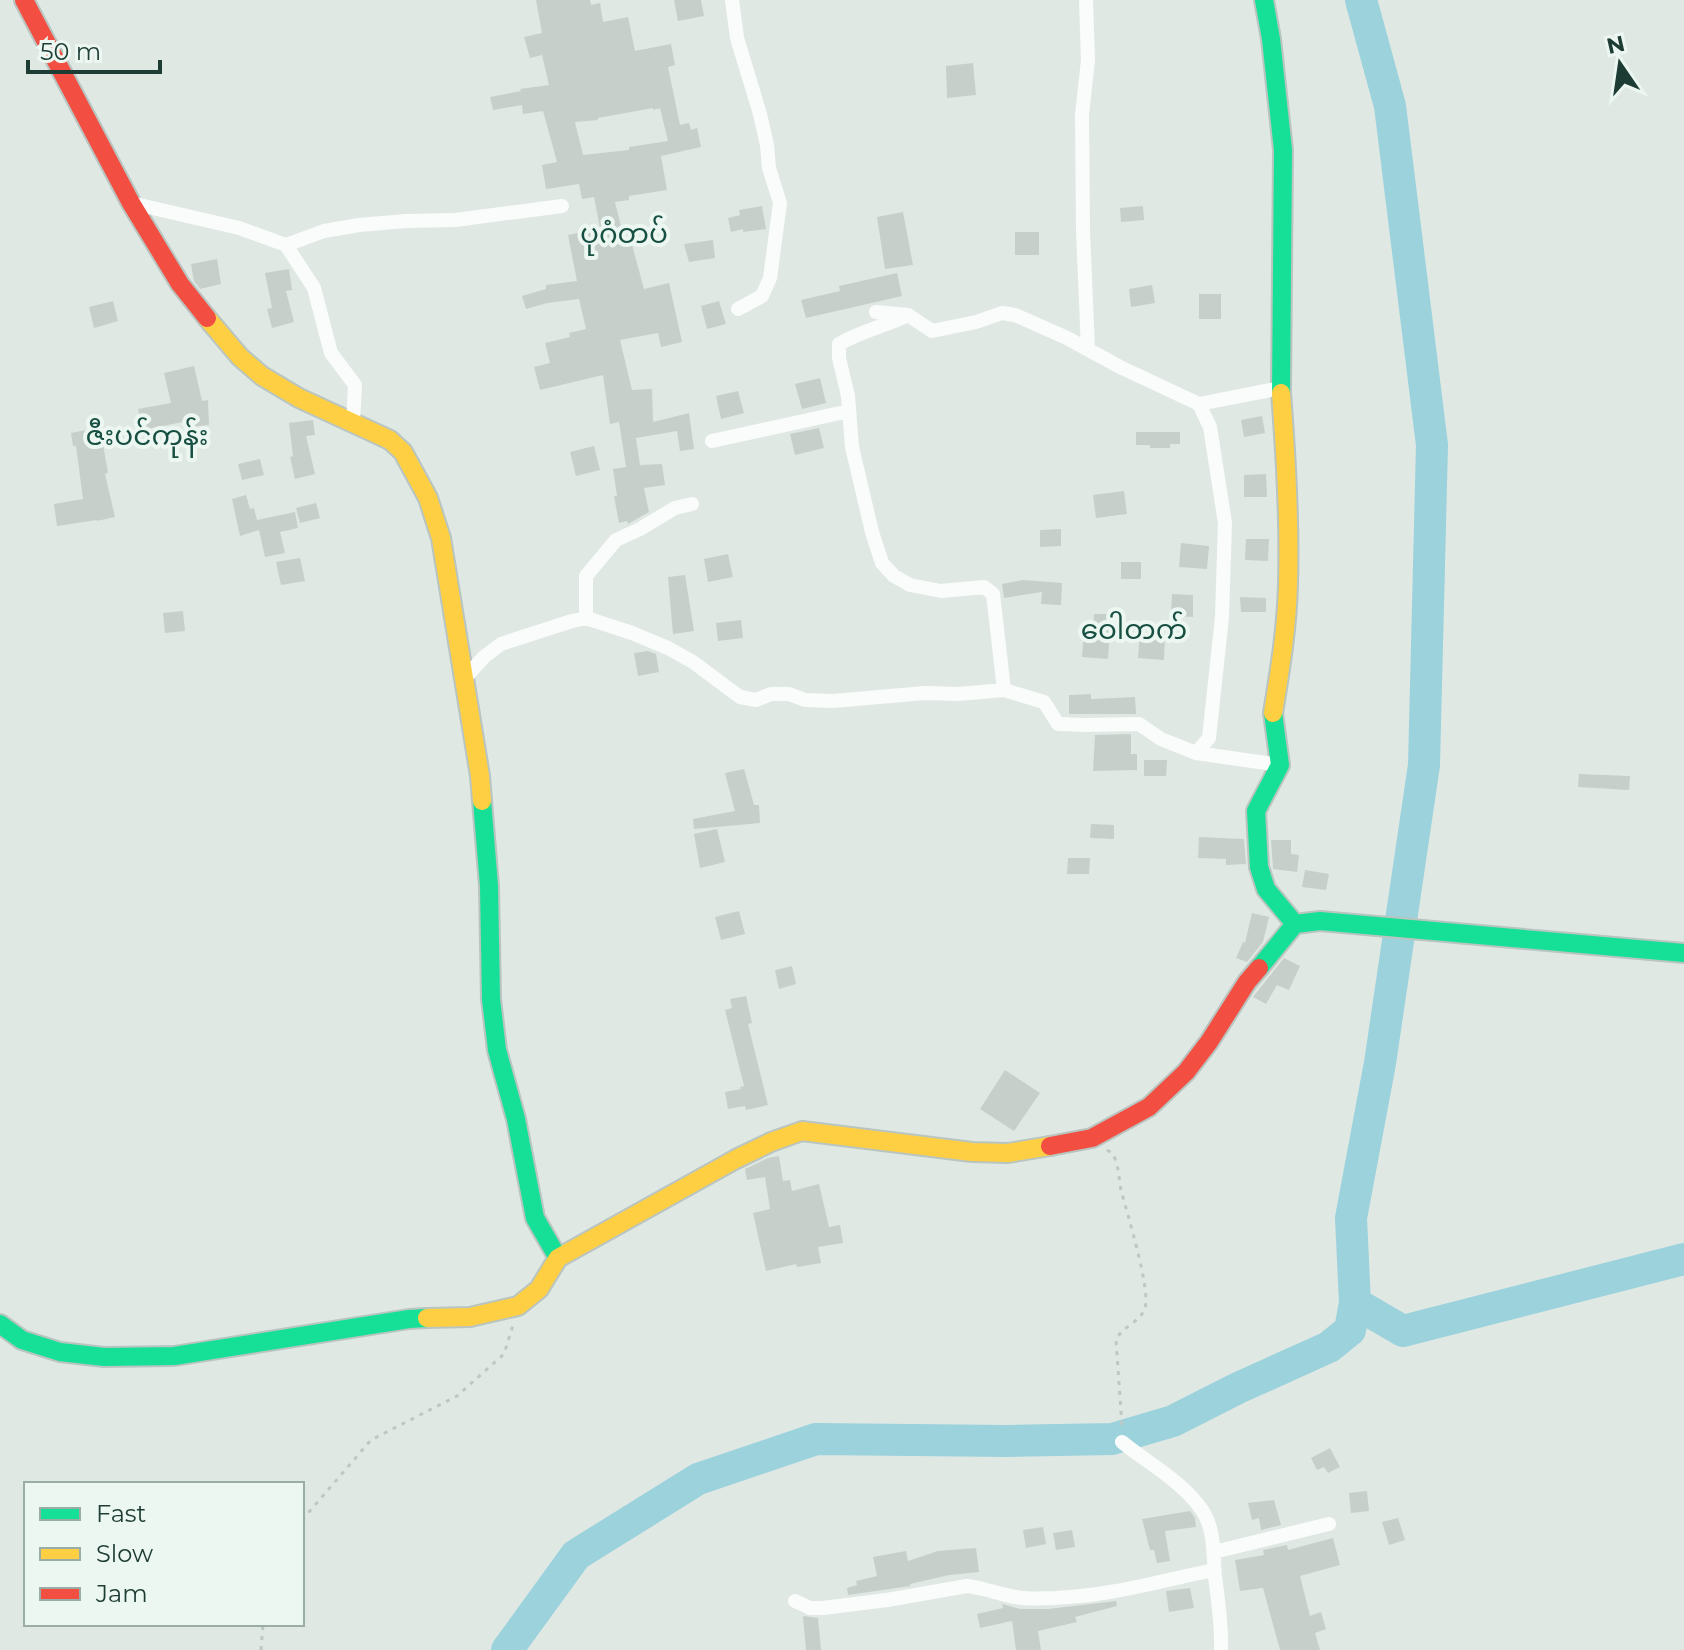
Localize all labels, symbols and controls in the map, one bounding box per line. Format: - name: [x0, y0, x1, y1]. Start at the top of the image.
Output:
- scale bar: [28, 24, 160, 74]
- north arrow: [1580, 24, 1660, 104]
- text: N: [1604, 30, 1627, 60]
- text: 50 m: [40, 37, 101, 66]
- district label: ပုဂံတပ်: [580, 215, 668, 256]
- district label: ဇီးပင်ကုန်း: [85, 417, 209, 458]
- district label: ဝေါတက်: [1081, 611, 1187, 646]
- legend: [24, 1482, 304, 1626]
- text: Fast: [96, 1499, 147, 1528]
- text: Slow: [96, 1539, 153, 1568]
- text: Jam: [95, 1579, 148, 1608]

